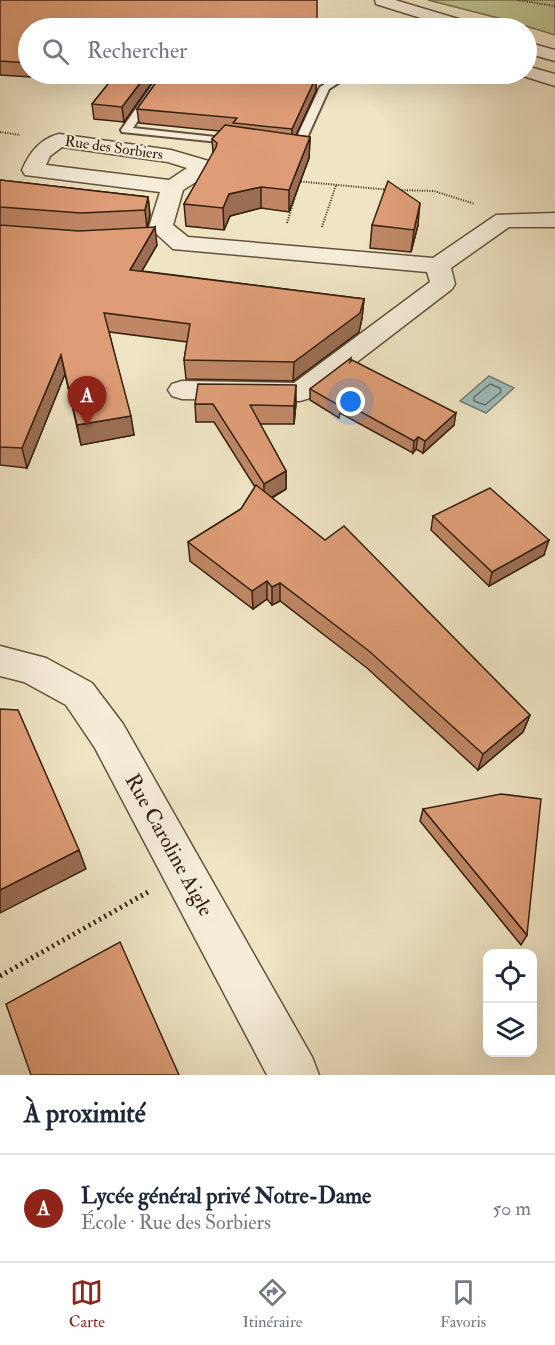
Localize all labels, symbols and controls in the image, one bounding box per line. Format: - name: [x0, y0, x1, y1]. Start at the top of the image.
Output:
- search box: [18, 18, 537, 84]
- icon: search: [39, 35, 72, 68]
- text: Rechercher: [87, 37, 187, 65]
- street label: Rue des Sorbiers: [64, 132, 164, 164]
- pin: A: [68, 376, 106, 426]
- your location: [336, 387, 365, 416]
- street label: Rue Caroline Aigle: [119, 769, 219, 921]
- map controls: [483, 949, 537, 1057]
- button: locate: [483, 949, 537, 1003]
- button: layers: [483, 1003, 537, 1057]
- text: À proximité: [24, 1098, 146, 1130]
- text: Lycée général privé Notre-Dame: [81, 1182, 371, 1210]
- text: A: [37, 1196, 50, 1221]
- text: 50 m: [492, 1196, 531, 1221]
- text: École · Rue des Sorbiers: [81, 1210, 271, 1235]
- tab: Carte: [69, 1276, 105, 1332]
- tab: Itinéraire: [242, 1276, 302, 1332]
- tab: Favoris: [440, 1276, 486, 1332]

